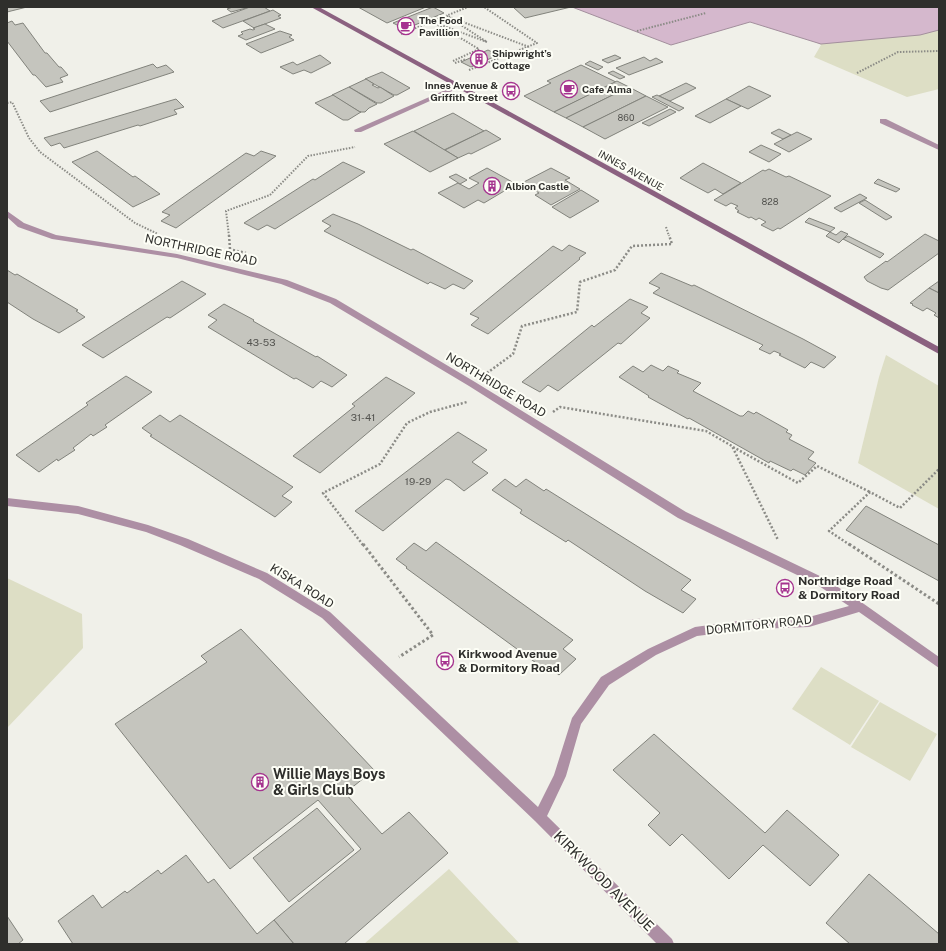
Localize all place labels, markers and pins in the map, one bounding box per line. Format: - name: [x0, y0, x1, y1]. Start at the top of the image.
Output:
- place label: The Food Pavillion: [419, 14, 463, 38]
- cafe icon: The Food Pavillion: [396, 16, 416, 36]
- place label: Shipwright’s Cottage: [492, 47, 552, 71]
- building icon: Shipwright’s Cottage: [469, 49, 489, 69]
- place label: Innes Avenue & Griffith Street: [425, 79, 498, 103]
- cafe icon: Cafe Alma: [559, 79, 579, 99]
- bus stop icon: Innes Avenue & Griffith Street: [501, 81, 521, 101]
- place label: Cafe Alma: [582, 83, 632, 95]
- building icon: Albion Castle: [482, 176, 502, 196]
- place label: Albion Castle: [505, 180, 569, 192]
- place label: Northridge Road & Dormitory Road: [798, 574, 900, 602]
- bus stop icon: Northridge Road & Dormitory Road: [775, 578, 795, 598]
- place label: Kirkwood Avenue & Dormitory Road: [458, 647, 560, 675]
- bus stop icon: Kirkwood Avenue & Dormitory Road: [435, 651, 455, 671]
- place label: Willie Mays Boys & Girls Club: [273, 766, 385, 798]
- building icon: Willie Mays Boys & Girls Club: [250, 772, 270, 792]

